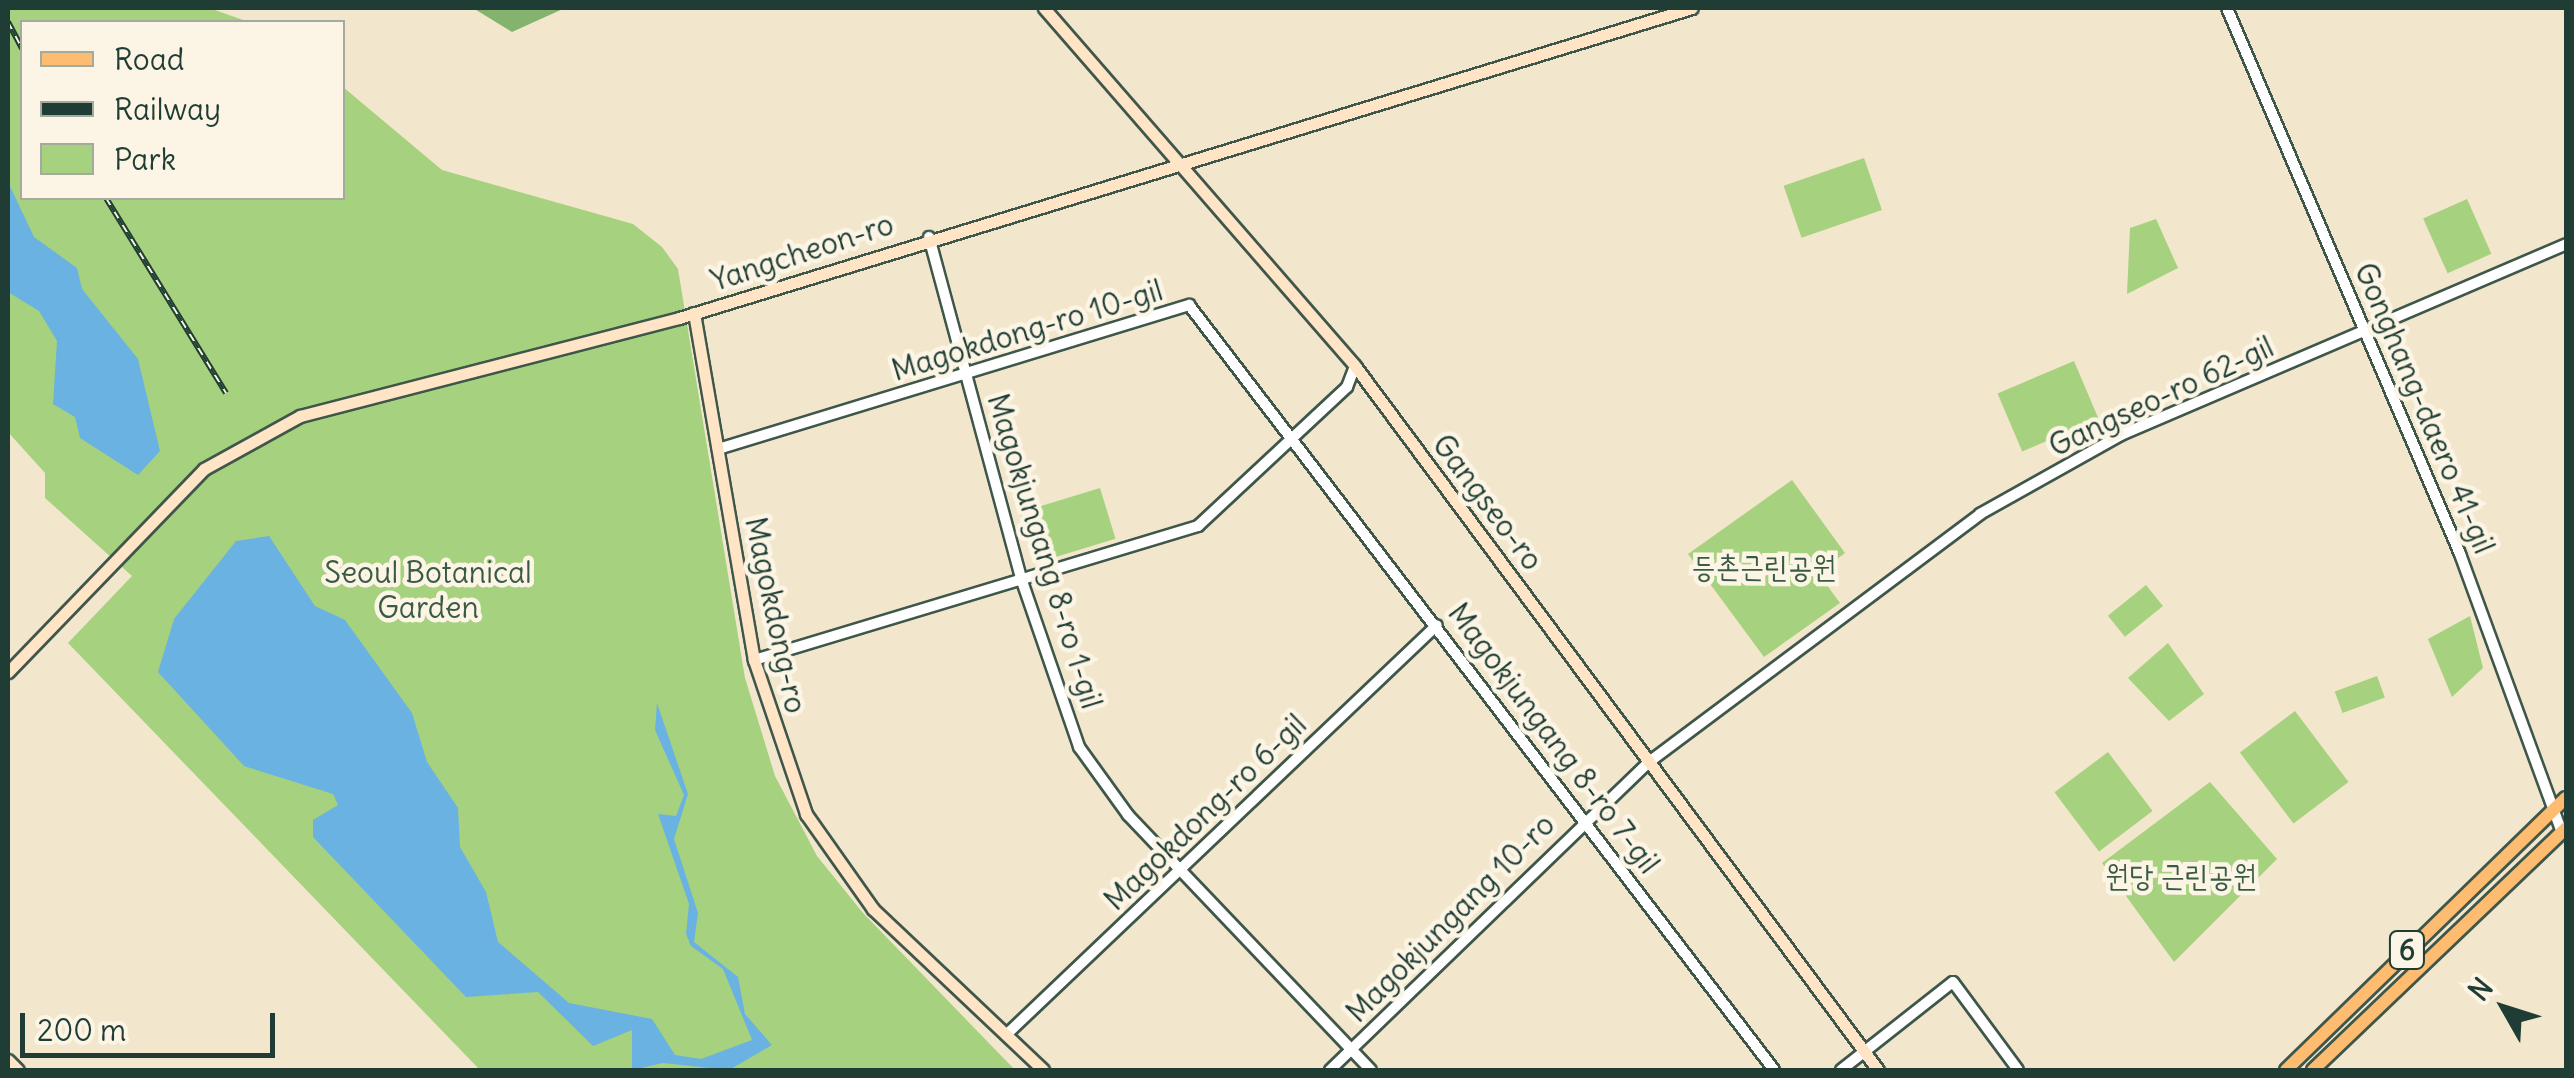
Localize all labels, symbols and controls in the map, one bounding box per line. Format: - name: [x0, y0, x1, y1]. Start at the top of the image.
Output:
- legend: [20, 20, 345, 200]
- text: Road: [114, 40, 184, 78]
- text: Railway: [114, 90, 221, 128]
- text: Park: [114, 140, 176, 178]
- street label: Yangcheon-ro: [706, 206, 898, 298]
- street label: Gonghang-daero 41-gil: [2347, 257, 2503, 559]
- street label: Magokdong-ro 10-gil: [887, 272, 1167, 388]
- street label: Gangseo-ro 62-gil: [2043, 328, 2279, 464]
- street label: Magokjungang 8-ro 1-gil: [980, 389, 1110, 713]
- street label: Gangseo-ro: [1425, 427, 1551, 577]
- street label: Magokdong-ro: [738, 514, 814, 716]
- park label: 등촌근린공원: [1692, 548, 1836, 584]
- park label: Seoul Botanical Garden: [324, 554, 532, 624]
- street label: Magokjungang 8-ro 7-gil: [1441, 596, 1667, 880]
- street label: Magokdong-ro 6-gil: [1096, 706, 1314, 918]
- street label: Magokjungang 10-ro: [1338, 806, 1562, 1030]
- park label: 원당 근린공원: [2105, 857, 2257, 893]
- road number: 6: [2387, 927, 2427, 973]
- north arrow: [2454, 958, 2554, 1058]
- text: N: [2461, 970, 2501, 1008]
- scale bar: [25, 993, 280, 1055]
- text: 200 m: [37, 1011, 126, 1049]

